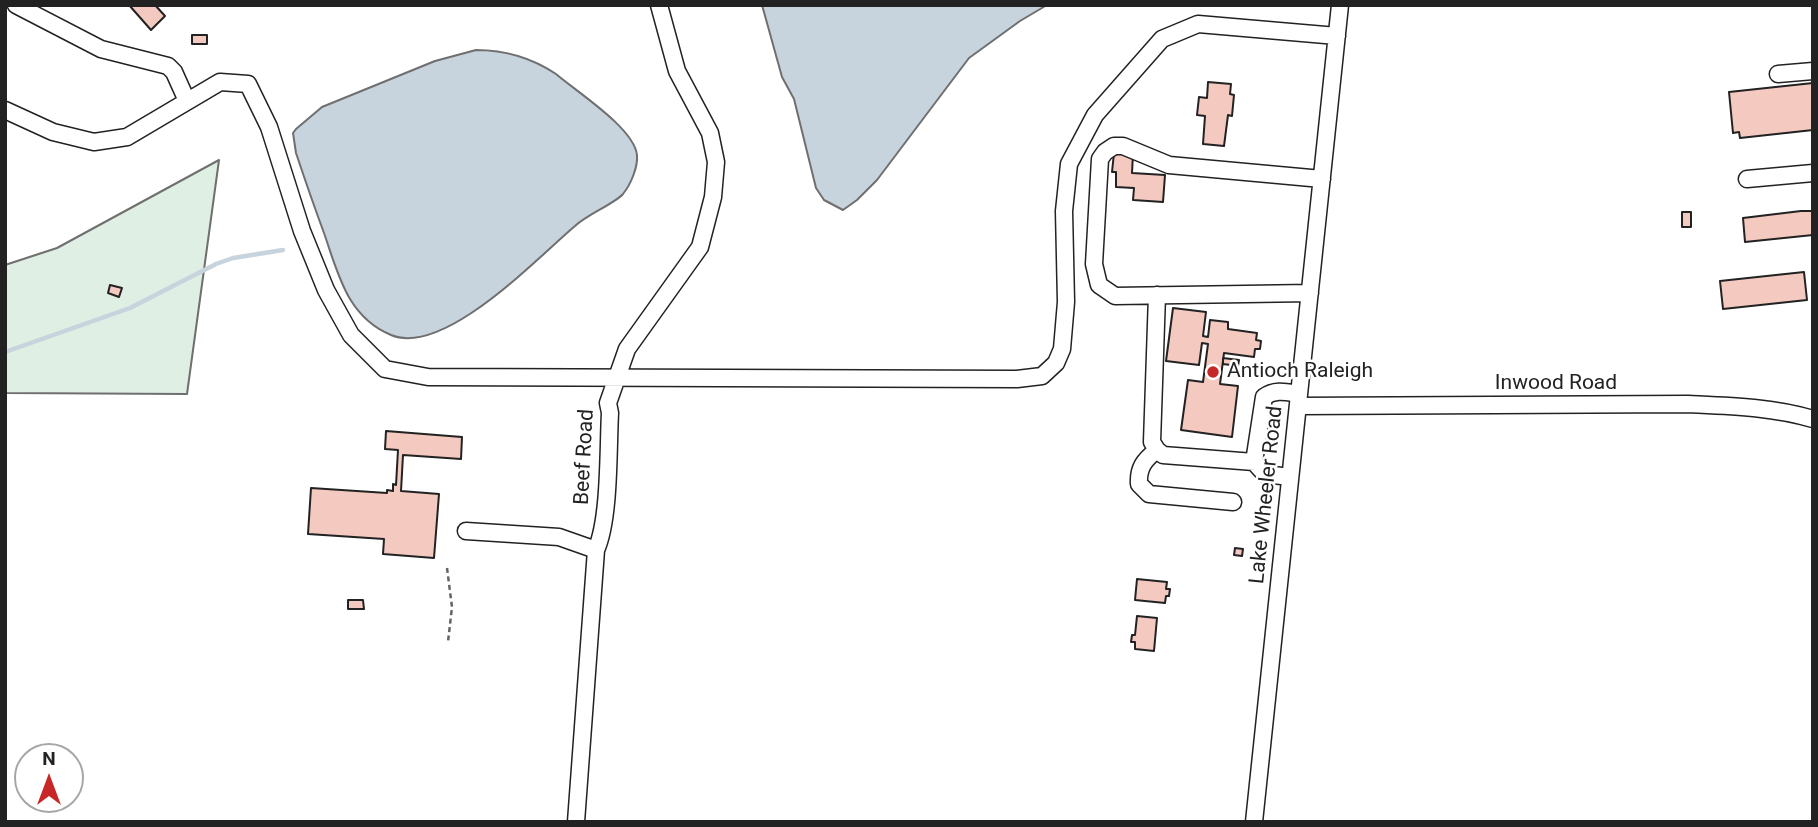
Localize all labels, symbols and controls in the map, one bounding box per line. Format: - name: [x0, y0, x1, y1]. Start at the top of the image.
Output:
- place label: Antioch Raleigh: [1227, 359, 1373, 385]
- marker: Antioch Raleigh: [1205, 364, 1221, 380]
- street label: Inwood Road: [1495, 371, 1617, 397]
- street label: Lake Wheeler Road: [1245, 405, 1289, 585]
- street label: Beef Road: [570, 408, 600, 506]
- north arrow: [14, 743, 84, 813]
- text: N: [42, 747, 56, 770]

